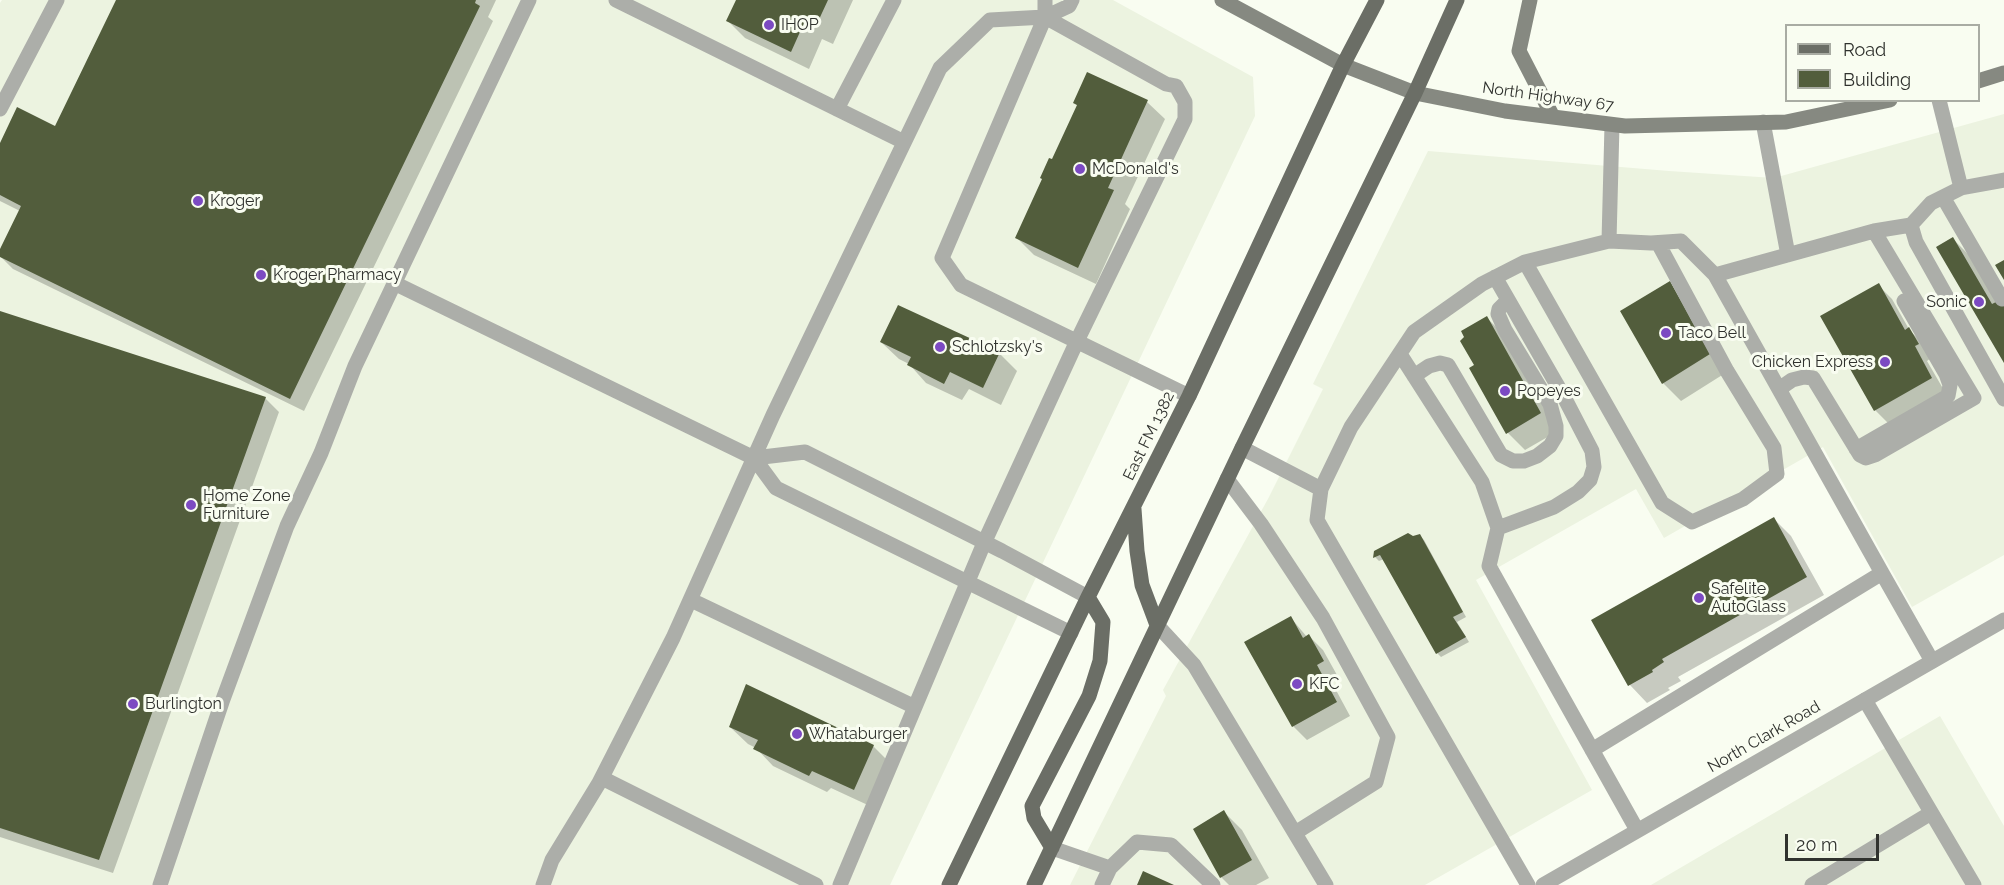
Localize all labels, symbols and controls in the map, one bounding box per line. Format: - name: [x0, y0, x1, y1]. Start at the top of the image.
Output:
- place label: IHOP: [781, 15, 819, 35]
- marker: IHOP: [762, 18, 776, 32]
- legend: [1785, 24, 1980, 102]
- text: Road: [1843, 39, 1886, 60]
- text: Building: [1843, 69, 1911, 90]
- street label: North Highway 67: [1481, 78, 1615, 116]
- place label: McDonald's: [1092, 159, 1179, 179]
- marker: McDonald's: [1073, 162, 1087, 176]
- place label: Kroger: [210, 191, 260, 211]
- marker: Kroger: [191, 194, 205, 208]
- place label: Kroger Pharmacy: [273, 265, 402, 285]
- marker: Kroger Pharmacy: [254, 268, 268, 282]
- place label: Sonic: [1926, 292, 1967, 312]
- marker: Sonic: [1972, 295, 1986, 309]
- place label: Taco Bell: [1678, 323, 1746, 343]
- marker: Taco Bell: [1659, 326, 1673, 340]
- place label: Schlotzsky's: [952, 337, 1042, 357]
- marker: Schlotzsky's: [933, 340, 947, 354]
- place label: Chicken Express: [1752, 352, 1873, 372]
- marker: Chicken Express: [1878, 355, 1892, 369]
- place label: Popeyes: [1517, 381, 1581, 401]
- marker: Popeyes: [1498, 384, 1512, 398]
- street label: East FM 1382: [1119, 388, 1179, 484]
- place label: Home Zone Furniture: [203, 486, 290, 524]
- marker: Home Zone Furniture: [184, 498, 198, 512]
- place label: Safelite AutoGlass: [1711, 579, 1786, 617]
- marker: Safelite AutoGlass: [1692, 591, 1706, 605]
- place label: KFC: [1309, 674, 1339, 694]
- marker: KFC: [1290, 677, 1304, 691]
- place label: Burlington: [145, 694, 222, 714]
- marker: Burlington: [126, 697, 140, 711]
- street label: North Clark Road: [1704, 697, 1824, 777]
- place label: Whataburger: [809, 724, 907, 744]
- marker: Whataburger: [790, 727, 804, 741]
- scale bar: [1788, 822, 1882, 860]
- text: 20 m: [1796, 834, 1838, 855]

